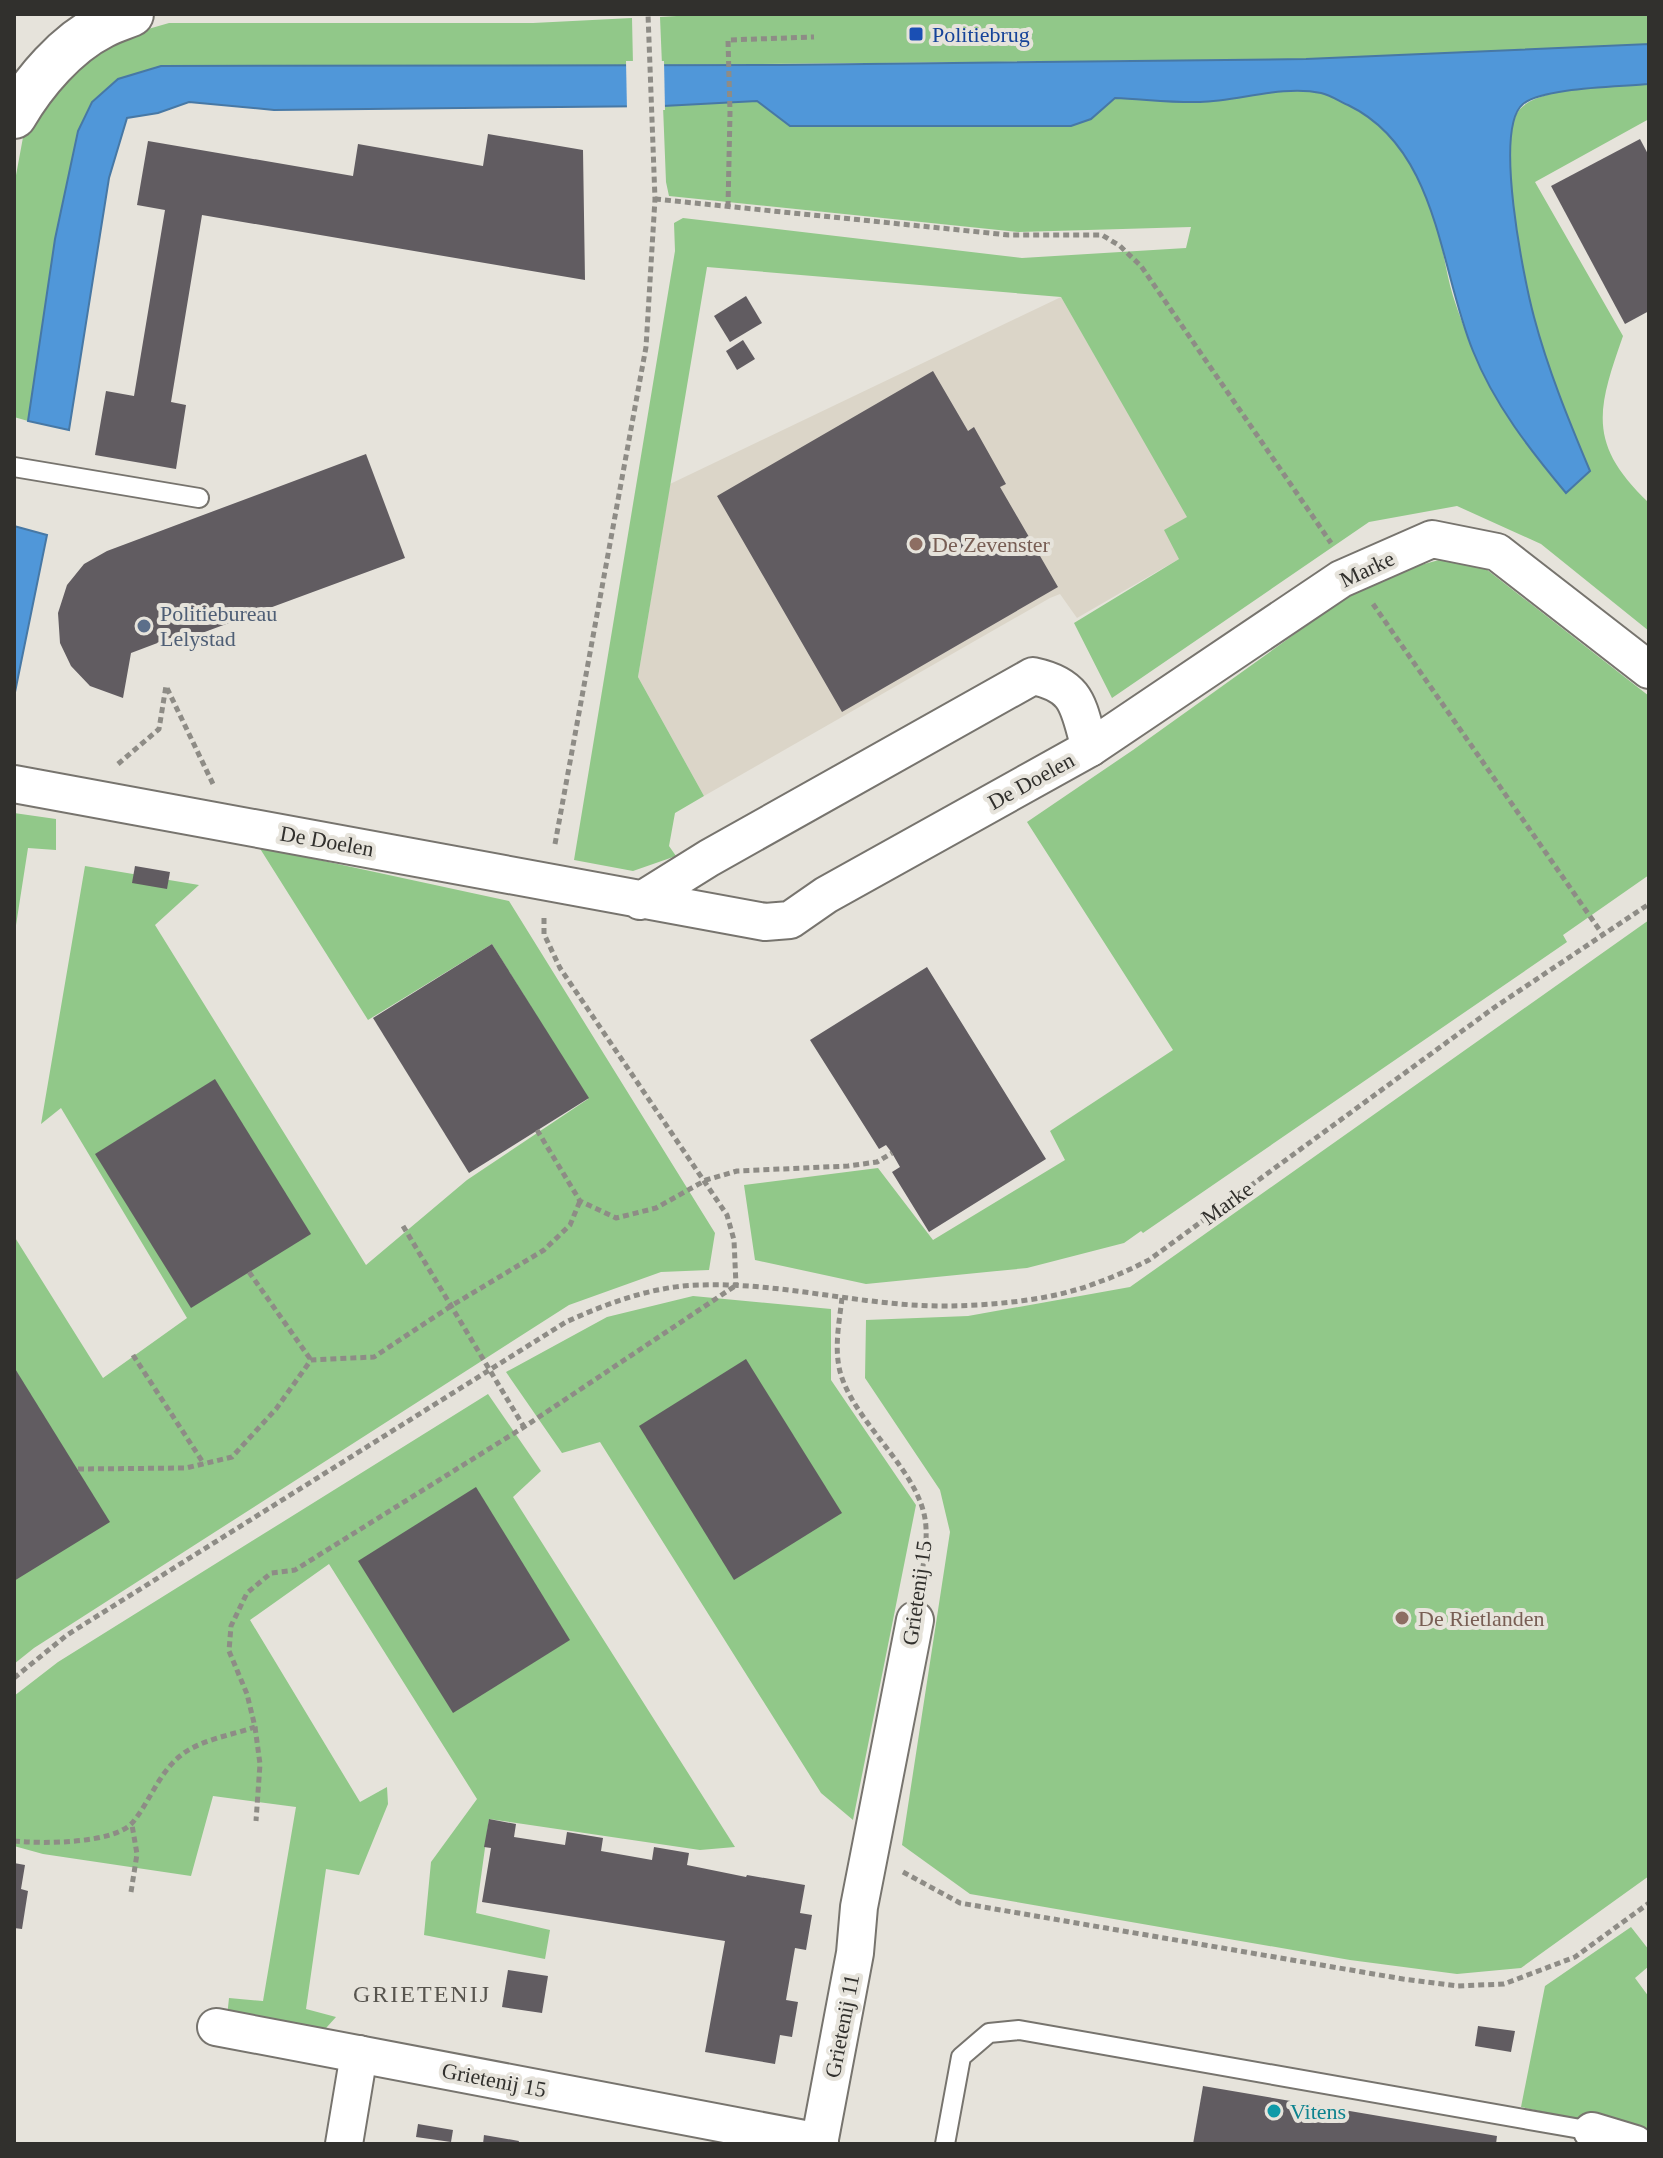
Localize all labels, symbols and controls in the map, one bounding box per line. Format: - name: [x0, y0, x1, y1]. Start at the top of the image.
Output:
- place label: Politiebrug: [932, 22, 1030, 47]
- marker: Politiebrug: [907, 25, 925, 43]
- place label: De Zevenster: [932, 532, 1051, 557]
- marker: De Zevenster: [907, 535, 925, 553]
- street label: Marke: [1336, 546, 1398, 592]
- place label: Politiebureau Lelystad: [160, 601, 277, 651]
- marker: Politiebureau Lelystad: [135, 617, 153, 635]
- street label: De Doelen: [984, 747, 1078, 815]
- street label: De Doelen: [278, 820, 376, 862]
- street label: Marke: [1196, 1176, 1258, 1230]
- street label: Grietenij 15: [897, 1539, 937, 1647]
- place label: De Rietlanden: [1418, 1606, 1544, 1631]
- marker: De Rietlanden: [1393, 1609, 1411, 1627]
- street label: Grietenij 11: [820, 1972, 864, 2080]
- district label: GRIETENIJ: [353, 1981, 491, 2007]
- street label: Grietenij 15: [440, 2058, 548, 2102]
- place label: Vitens: [1290, 2099, 1346, 2124]
- marker: Vitens: [1265, 2102, 1283, 2120]

